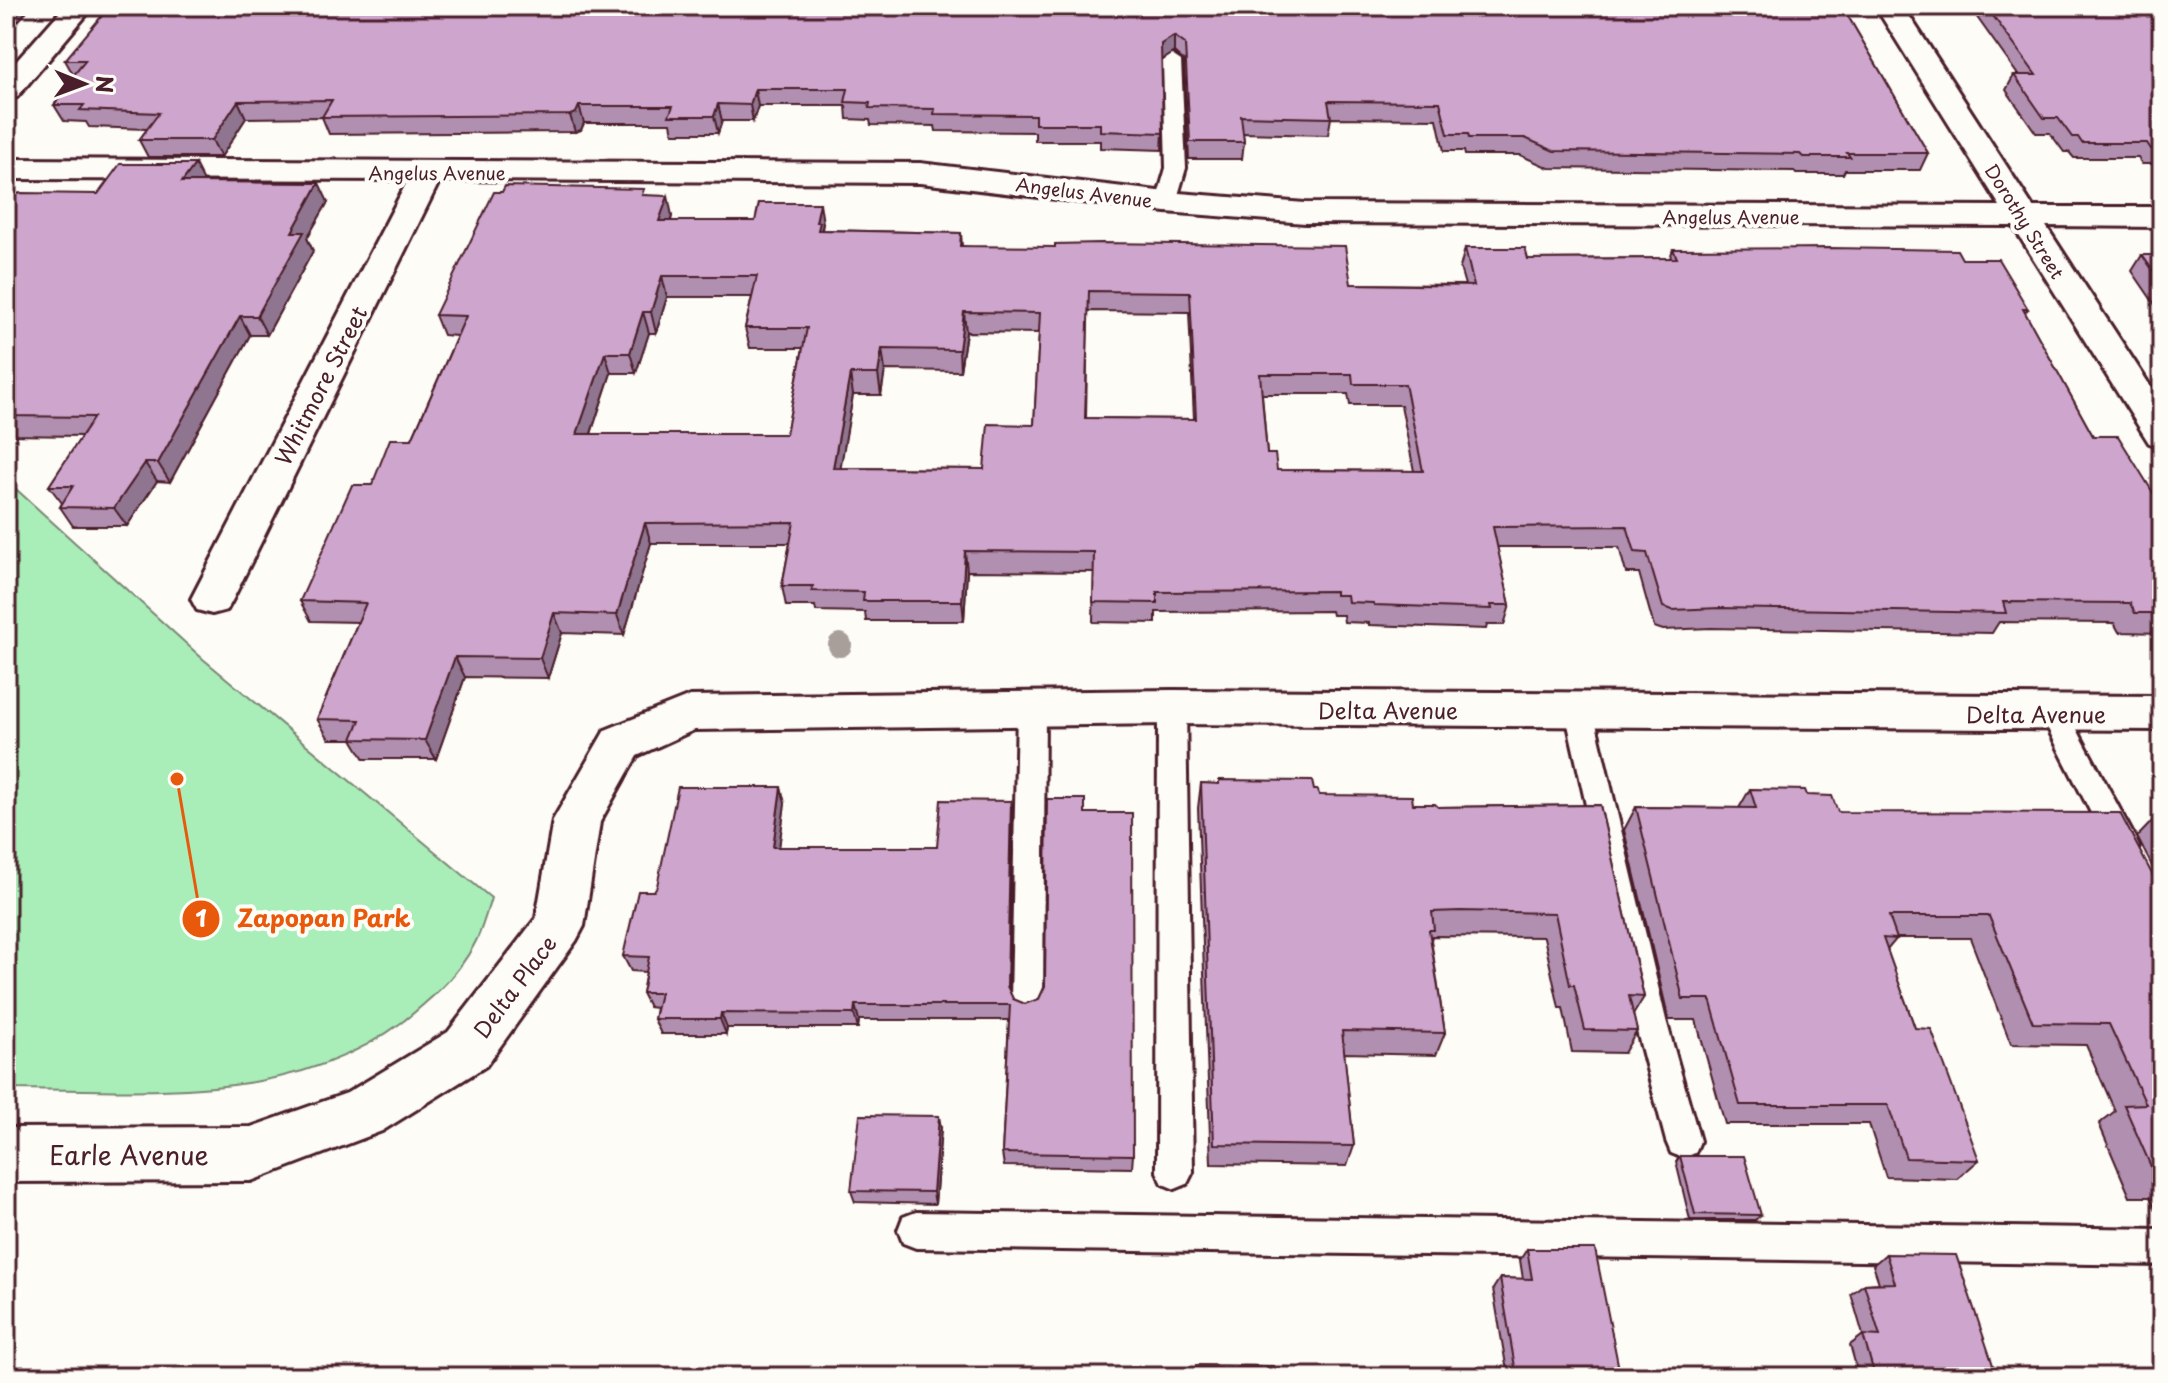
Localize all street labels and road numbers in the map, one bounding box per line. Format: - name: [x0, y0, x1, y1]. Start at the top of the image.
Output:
- street label: Dorothy Street: [1979, 158, 2071, 284]
- street label: Angelus Avenue: [368, 159, 506, 186]
- street label: Angelus Avenue: [1014, 170, 1154, 214]
- street label: Angelus Avenue: [1662, 203, 1800, 230]
- street label: Whitmore Street: [266, 300, 374, 470]
- street label: Delta Avenue: [1318, 693, 1458, 726]
- street label: Delta Avenue: [1966, 697, 2106, 730]
- street label: Delta Place: [464, 928, 564, 1044]
- street label: Earle Avenue: [49, 1135, 209, 1174]

